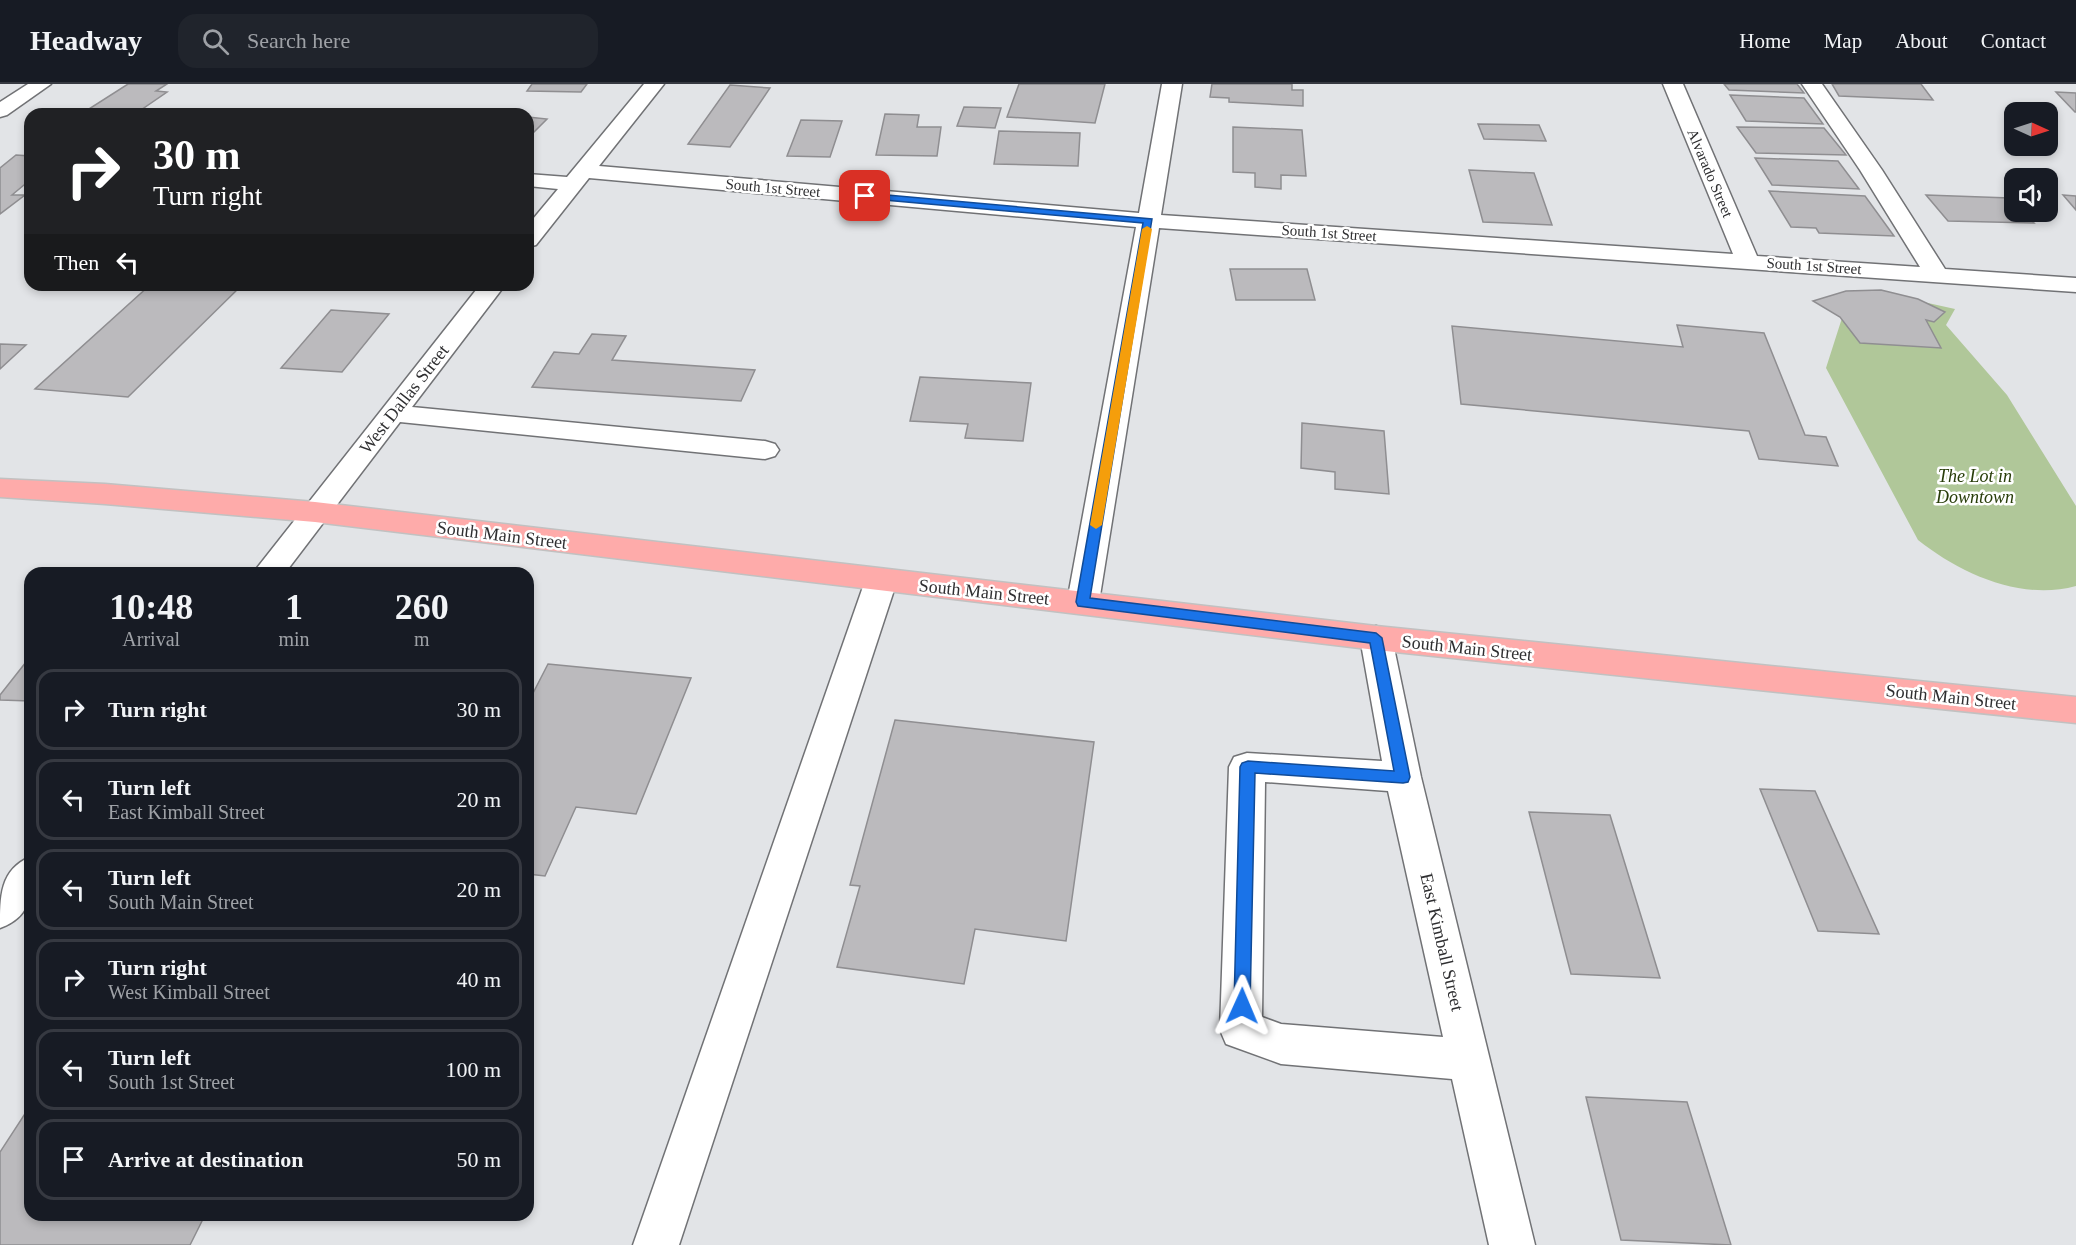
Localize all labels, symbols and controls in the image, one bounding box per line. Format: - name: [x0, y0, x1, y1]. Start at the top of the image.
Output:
- search box: [178, 14, 598, 68]
- text: Headway: [30, 25, 142, 56]
- icon: search: [199, 25, 232, 58]
- text: Search here: [247, 28, 350, 53]
- text: Home: [1739, 29, 1791, 53]
- text: Map: [1824, 29, 1862, 53]
- text: About: [1895, 29, 1948, 53]
- text: Contact: [1981, 29, 2046, 53]
- north arrow: [2004, 102, 2058, 156]
- map controls: [2004, 102, 2058, 222]
- street label: Alvarado Street: [1684, 126, 1736, 220]
- icon: right: [54, 132, 132, 210]
- text: 30 m: [153, 132, 241, 178]
- button: sound: [2004, 168, 2058, 222]
- pin: [839, 170, 890, 221]
- street label: South 1st Street: [725, 176, 822, 200]
- icon: arrive: [848, 179, 881, 212]
- text: Turn right: [153, 181, 262, 211]
- street label: South 1st Street: [1281, 222, 1378, 244]
- icon: left: [111, 246, 144, 279]
- text: Then: [54, 250, 99, 275]
- street label: South 1st Street: [1766, 255, 1863, 277]
- street label: West Dallas Street: [355, 341, 453, 457]
- park label: The Lot in Downtown: [1935, 466, 2014, 507]
- street label: South Main Street: [436, 517, 568, 553]
- street label: South Main Street: [918, 575, 1050, 609]
- text: 10:48: [109, 587, 193, 627]
- text: 1: [285, 587, 303, 627]
- text: 260: [395, 587, 449, 627]
- text: Arrival: [122, 628, 180, 650]
- text: min: [278, 628, 310, 650]
- text: m: [414, 628, 430, 650]
- street label: South Main Street: [1401, 631, 1533, 665]
- street label: South Main Street: [1885, 680, 2017, 714]
- icon: right: [57, 693, 90, 726]
- text: Turn right: [108, 697, 207, 722]
- text: 30 m: [456, 697, 501, 722]
- text: Turn left: [108, 775, 191, 800]
- icon: left: [57, 783, 90, 816]
- text: 20 m: [456, 787, 501, 812]
- text: East Kimball Street: [108, 801, 265, 823]
- text: Turn left: [108, 865, 191, 890]
- street label: East Kimball Street: [1416, 871, 1468, 1013]
- icon: left: [57, 873, 90, 906]
- text: 20 m: [456, 877, 501, 902]
- text: South Main Street: [108, 891, 254, 913]
- text: Turn right: [108, 955, 207, 980]
- icon: right: [57, 963, 90, 996]
- text: 40 m: [456, 967, 501, 992]
- position arrow: [1210, 974, 1274, 1038]
- text: West Kimball Street: [108, 981, 270, 1003]
- text: Turn left: [108, 1045, 191, 1070]
- icon: left: [57, 1053, 90, 1086]
- text: 100 m: [445, 1057, 501, 1082]
- text: South 1st Street: [108, 1071, 235, 1093]
- icon: arrive: [57, 1143, 90, 1176]
- text: Arrive at destination: [108, 1147, 304, 1172]
- text: 50 m: [456, 1147, 501, 1172]

